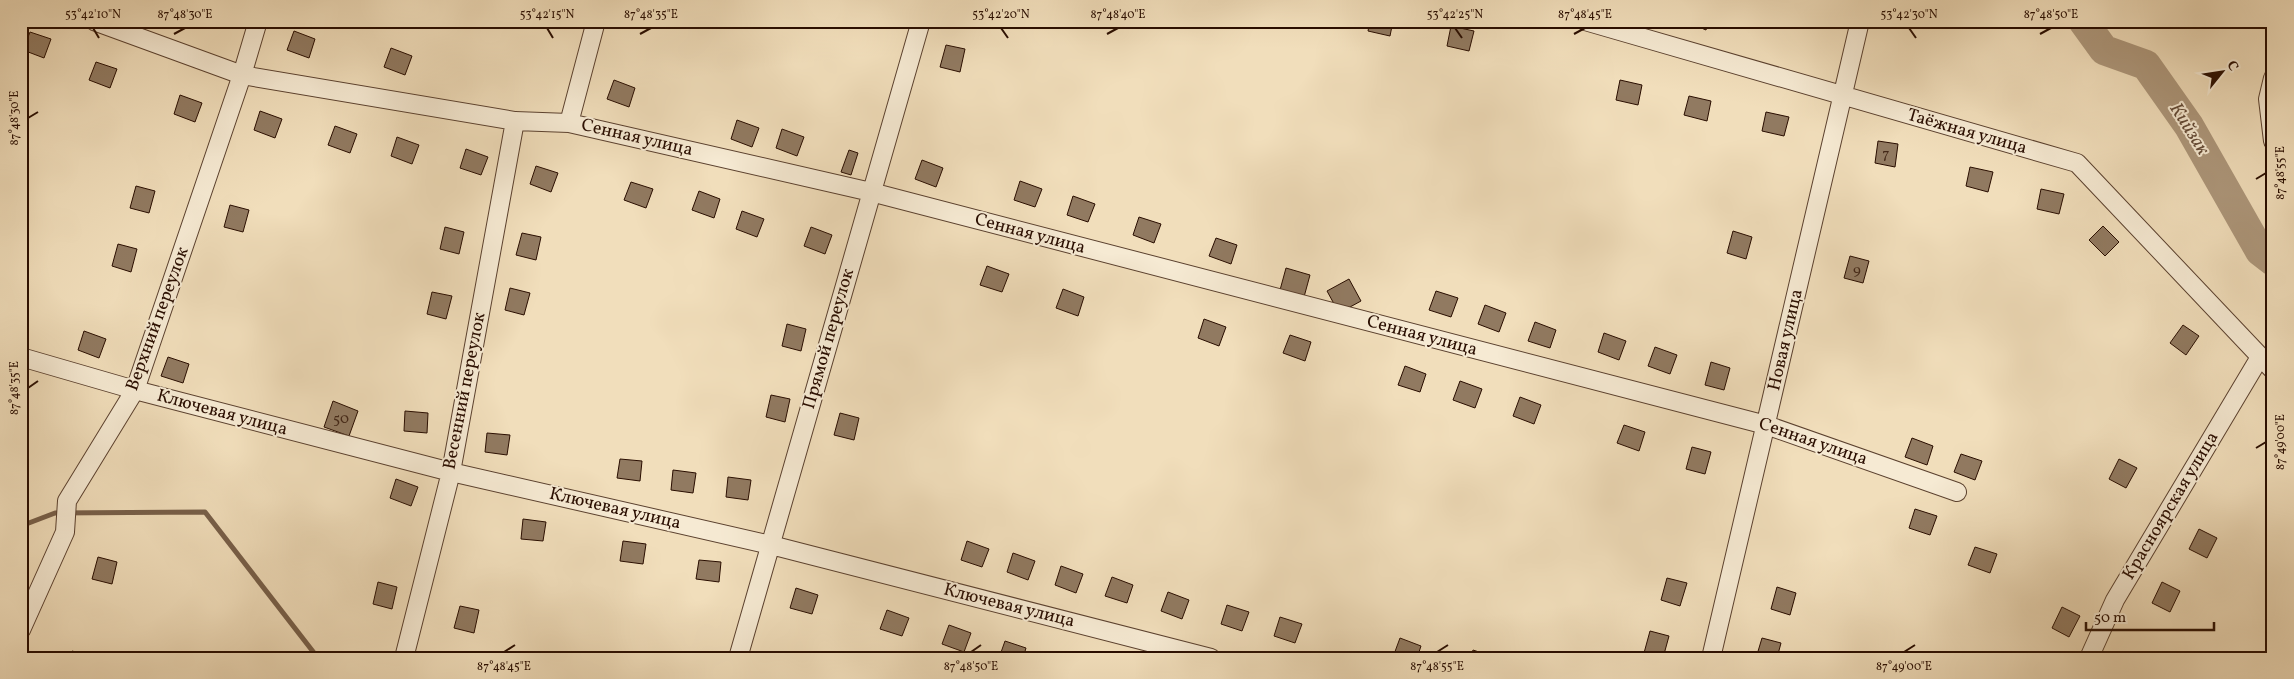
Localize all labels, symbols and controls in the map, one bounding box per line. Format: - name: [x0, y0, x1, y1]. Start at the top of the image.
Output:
- text: 53°42'10"N: [65, 7, 121, 23]
- text: 87°48'30"E: [157, 7, 213, 23]
- text: 53°42'15"N: [520, 7, 574, 23]
- text: 87°48'35"E: [624, 7, 678, 23]
- text: 53°42'20"N: [972, 7, 1030, 23]
- text: 87°48'40"E: [1090, 7, 1146, 23]
- text: 53°42'25"N: [1427, 7, 1483, 23]
- text: 87°48'45"E: [1558, 7, 1612, 23]
- text: 53°42'30"N: [1880, 7, 1938, 23]
- text: 87°48'50"E: [2024, 7, 2078, 23]
- north arrow: [2196, 48, 2246, 98]
- text: С: [2221, 58, 2242, 75]
- text: 87°48'30"E: [7, 90, 23, 146]
- water label: Кийзак: [2163, 98, 2216, 161]
- street label: Таёжная улица: [1904, 103, 2030, 161]
- street label: Сенная улица: [579, 113, 695, 163]
- house number: 7: [1882, 144, 1890, 165]
- text: 87°48'55"E: [2273, 146, 2289, 200]
- street label: Сенная улица: [972, 207, 1088, 261]
- street label: Верхний переулок: [120, 243, 196, 394]
- house number: 9: [1853, 260, 1861, 281]
- street label: Прямой переулок: [797, 265, 861, 412]
- street label: Новая улица: [1762, 287, 1810, 393]
- street label: Сенная улица: [1364, 309, 1480, 363]
- street label: Весенний переулок: [437, 310, 493, 472]
- text: 87°48'35"E: [7, 361, 23, 415]
- street label: Ключевая улица: [154, 384, 290, 442]
- house number: 50: [333, 409, 349, 430]
- street label: Сенная улица: [1755, 412, 1871, 472]
- text: 87°49'00"E: [2273, 414, 2289, 470]
- street label: Красноярская улица: [2117, 427, 2225, 585]
- street label: Ключевая улица: [547, 482, 683, 536]
- street label: Ключевая улица: [941, 578, 1077, 634]
- scale bar: [2086, 599, 2214, 631]
- text: 50 m: [2094, 608, 2126, 629]
- text: 87°48'45"E: [477, 659, 531, 675]
- text: 87°48'50"E: [944, 659, 998, 675]
- text: 87°48'55"E: [1410, 659, 1464, 675]
- text: 87°49'00"E: [1876, 659, 1932, 675]

